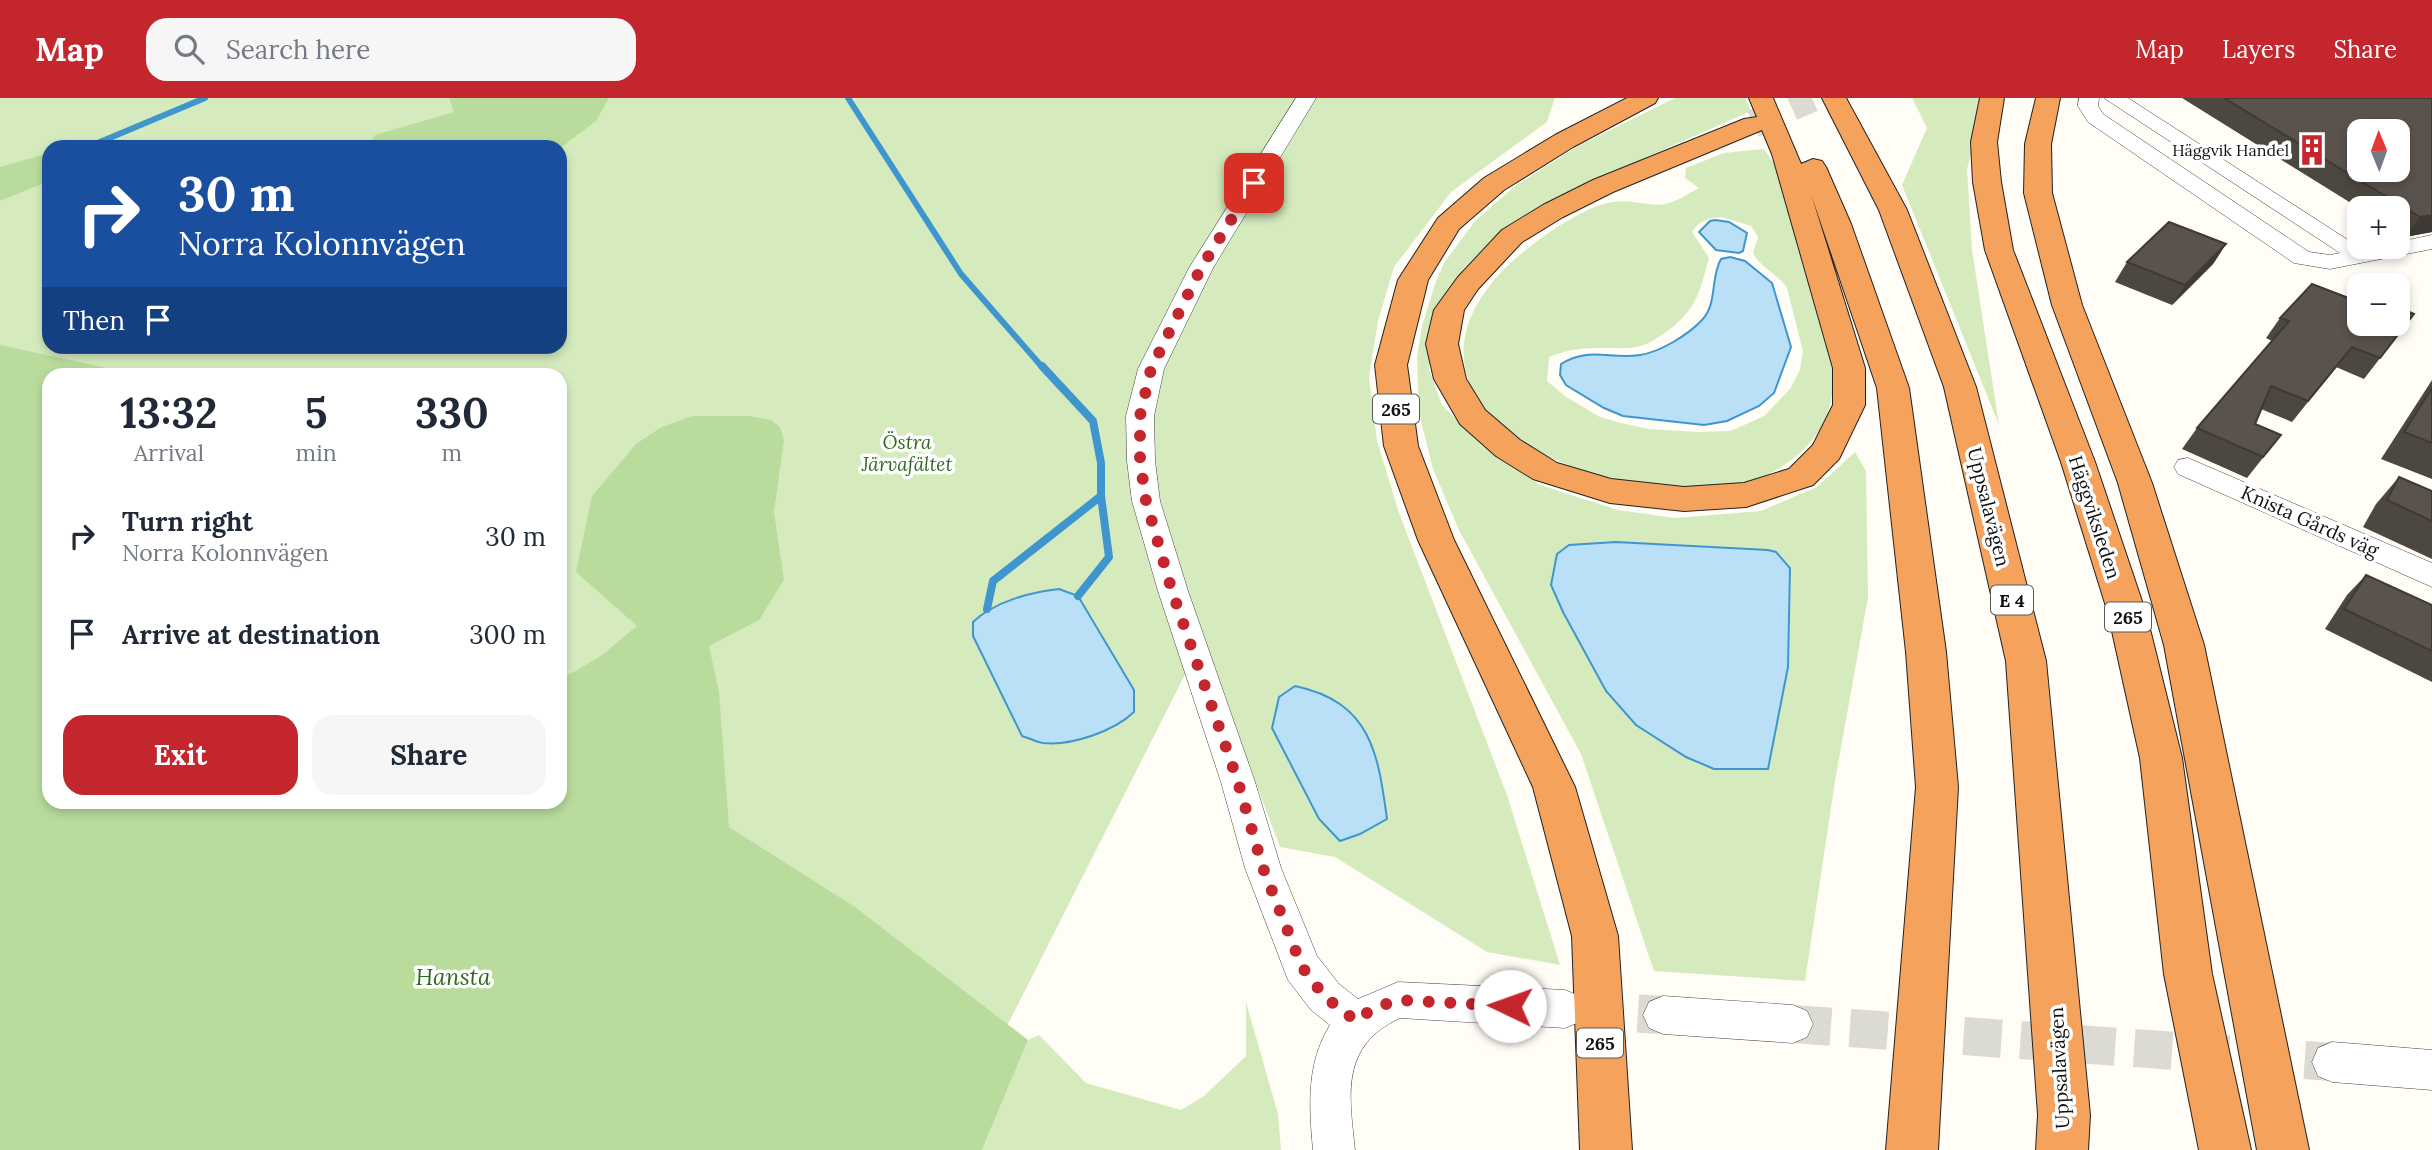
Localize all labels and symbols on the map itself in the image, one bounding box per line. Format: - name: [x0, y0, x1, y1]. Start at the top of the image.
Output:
- north arrow: [2347, 119, 2410, 182]
- building icon: Häggvik Handel: [2295, 133, 2329, 167]
- place label: Häggvik Handel: [2172, 140, 2289, 160]
- pin: [1224, 153, 1284, 213]
- road number: 265: [1373, 394, 1419, 424]
- park label: Östra Järvafältet: [861, 430, 952, 476]
- street label: Uppsalavägen: [1963, 445, 2015, 569]
- street label: Häggviksleden: [2064, 452, 2126, 582]
- street label: Knista Gårds väg: [2238, 480, 2383, 562]
- road number: E 4: [1991, 586, 2033, 614]
- road number: 265: [2105, 602, 2151, 632]
- park label: Hansta: [415, 962, 491, 991]
- position arrow: [1473, 969, 1547, 1043]
- street label: Uppsalavägen: [2044, 1007, 2074, 1129]
- road number: 265: [1577, 1028, 1623, 1058]

